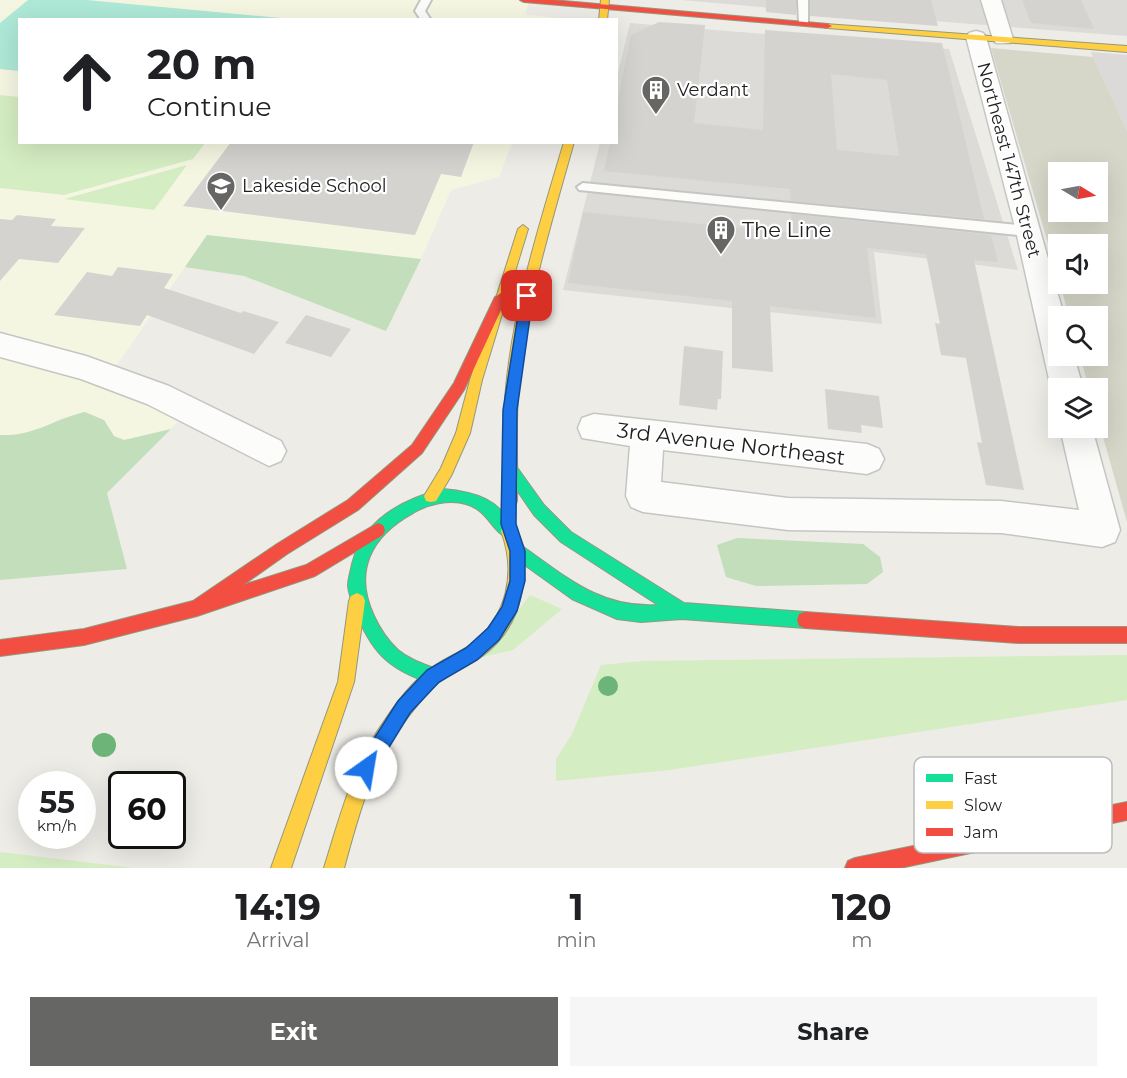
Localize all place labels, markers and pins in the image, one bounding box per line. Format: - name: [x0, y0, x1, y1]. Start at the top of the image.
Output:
- building icon: Verdant: [640, 74, 672, 116]
- place label: Verdant: [677, 79, 749, 101]
- school or university icon: Lakeside School: [205, 170, 237, 212]
- place label: Lakeside School: [242, 175, 387, 197]
- building icon: The Line: [705, 214, 737, 256]
- place label: The Line: [742, 217, 831, 242]
- pin: [501, 270, 552, 321]

